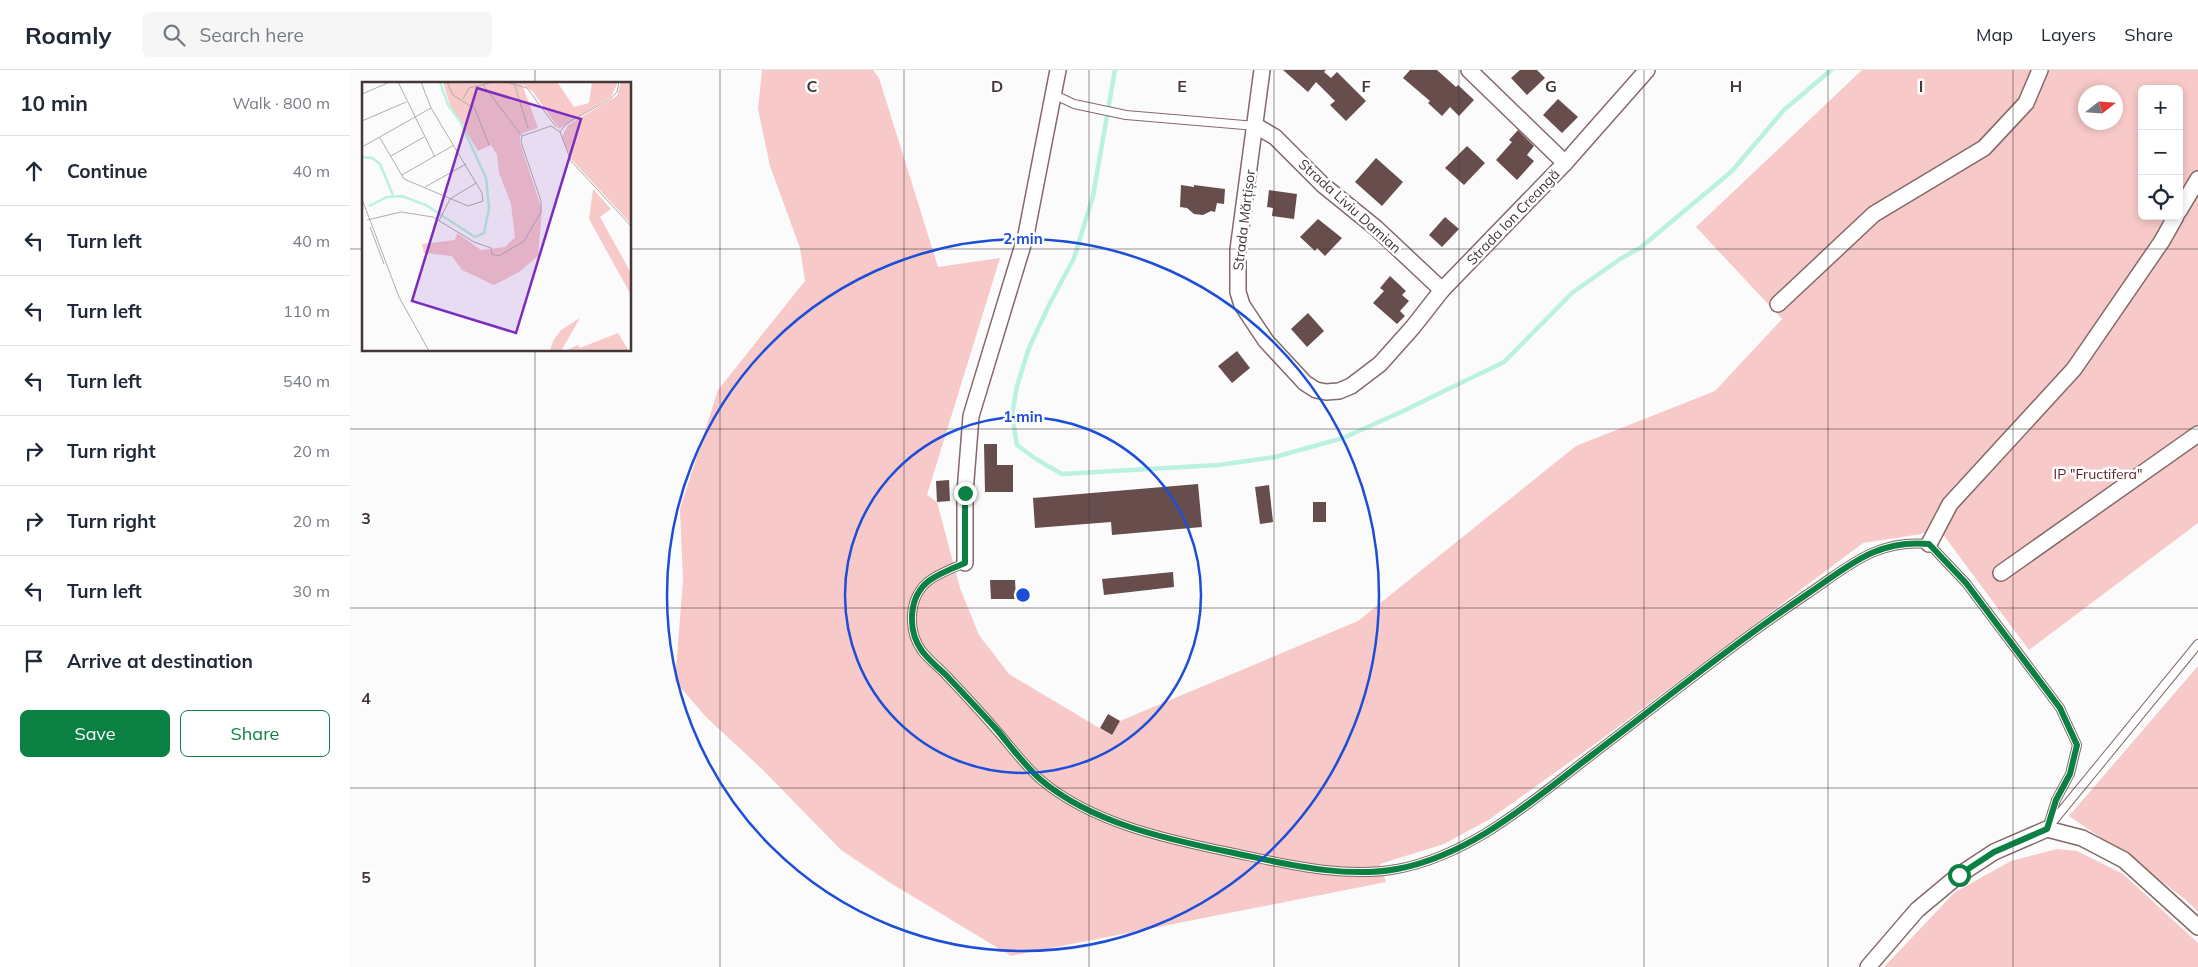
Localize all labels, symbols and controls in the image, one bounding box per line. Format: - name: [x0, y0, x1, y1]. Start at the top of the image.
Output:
- search box: [142, 12, 492, 57]
- text: Roamly: [25, 20, 112, 50]
- icon: search: [160, 21, 188, 49]
- text: Search here: [200, 23, 304, 47]
- text: Map: [1976, 23, 2013, 46]
- text: Layers: [2041, 23, 2096, 46]
- text: Share: [2124, 23, 2173, 46]
- text: C: [807, 76, 818, 96]
- text: D: [991, 76, 1003, 96]
- text: E: [1177, 76, 1187, 96]
- text: F: [1361, 76, 1371, 96]
- text: G: [1545, 76, 1557, 96]
- text: H: [1730, 76, 1742, 96]
- text: I: [1919, 76, 1923, 96]
- inset map: [362, 82, 631, 351]
- north arrow: [2078, 85, 2123, 130]
- map controls: [2138, 85, 2183, 220]
- button: +: [2138, 85, 2183, 130]
- text: 10 min: [20, 90, 88, 116]
- text: Walk · 800 m: [232, 93, 330, 113]
- button: −: [2138, 130, 2183, 175]
- street label: Strada Liviu Damian: [1295, 155, 1405, 257]
- icon: ahead: [20, 157, 48, 185]
- text: Continue: [67, 159, 147, 183]
- text: 40 m: [293, 161, 330, 181]
- street label: Strada Ion Creangă: [1463, 165, 1563, 269]
- street label: Strada Mărțișor: [1229, 168, 1259, 272]
- button: locate: [2138, 175, 2183, 220]
- icon: left: [20, 227, 48, 255]
- text: Turn left: [67, 229, 142, 253]
- text: 2 min: [1003, 229, 1043, 248]
- text: 40 m: [293, 231, 330, 251]
- icon: left: [20, 297, 48, 325]
- text: Turn left: [67, 299, 142, 323]
- text: 110 m: [283, 301, 330, 321]
- icon: left: [20, 367, 48, 395]
- text: Turn left: [67, 369, 142, 393]
- text: 540 m: [283, 371, 330, 391]
- text: 1 min: [1003, 407, 1043, 426]
- icon: right: [20, 437, 48, 465]
- text: Turn right: [67, 439, 156, 463]
- text: 20 m: [293, 441, 330, 461]
- park label: IP "Fructifera": [2054, 465, 2143, 483]
- route end: [954, 482, 977, 505]
- icon: right: [20, 507, 48, 535]
- text: 3: [361, 508, 371, 528]
- text: Turn right: [67, 509, 156, 533]
- text: 20 m: [293, 511, 330, 531]
- icon: left: [20, 577, 48, 605]
- text: Turn left: [67, 579, 142, 603]
- text: 30 m: [293, 581, 330, 601]
- centre of rings: [1014, 586, 1032, 604]
- icon: arrive: [20, 647, 48, 675]
- text: Arrive at destination: [67, 649, 253, 673]
- text: 4: [361, 688, 371, 708]
- button: Save: [20, 710, 170, 757]
- button: Share: [180, 710, 330, 757]
- route start: [1948, 864, 1971, 887]
- text: 5: [361, 867, 371, 887]

